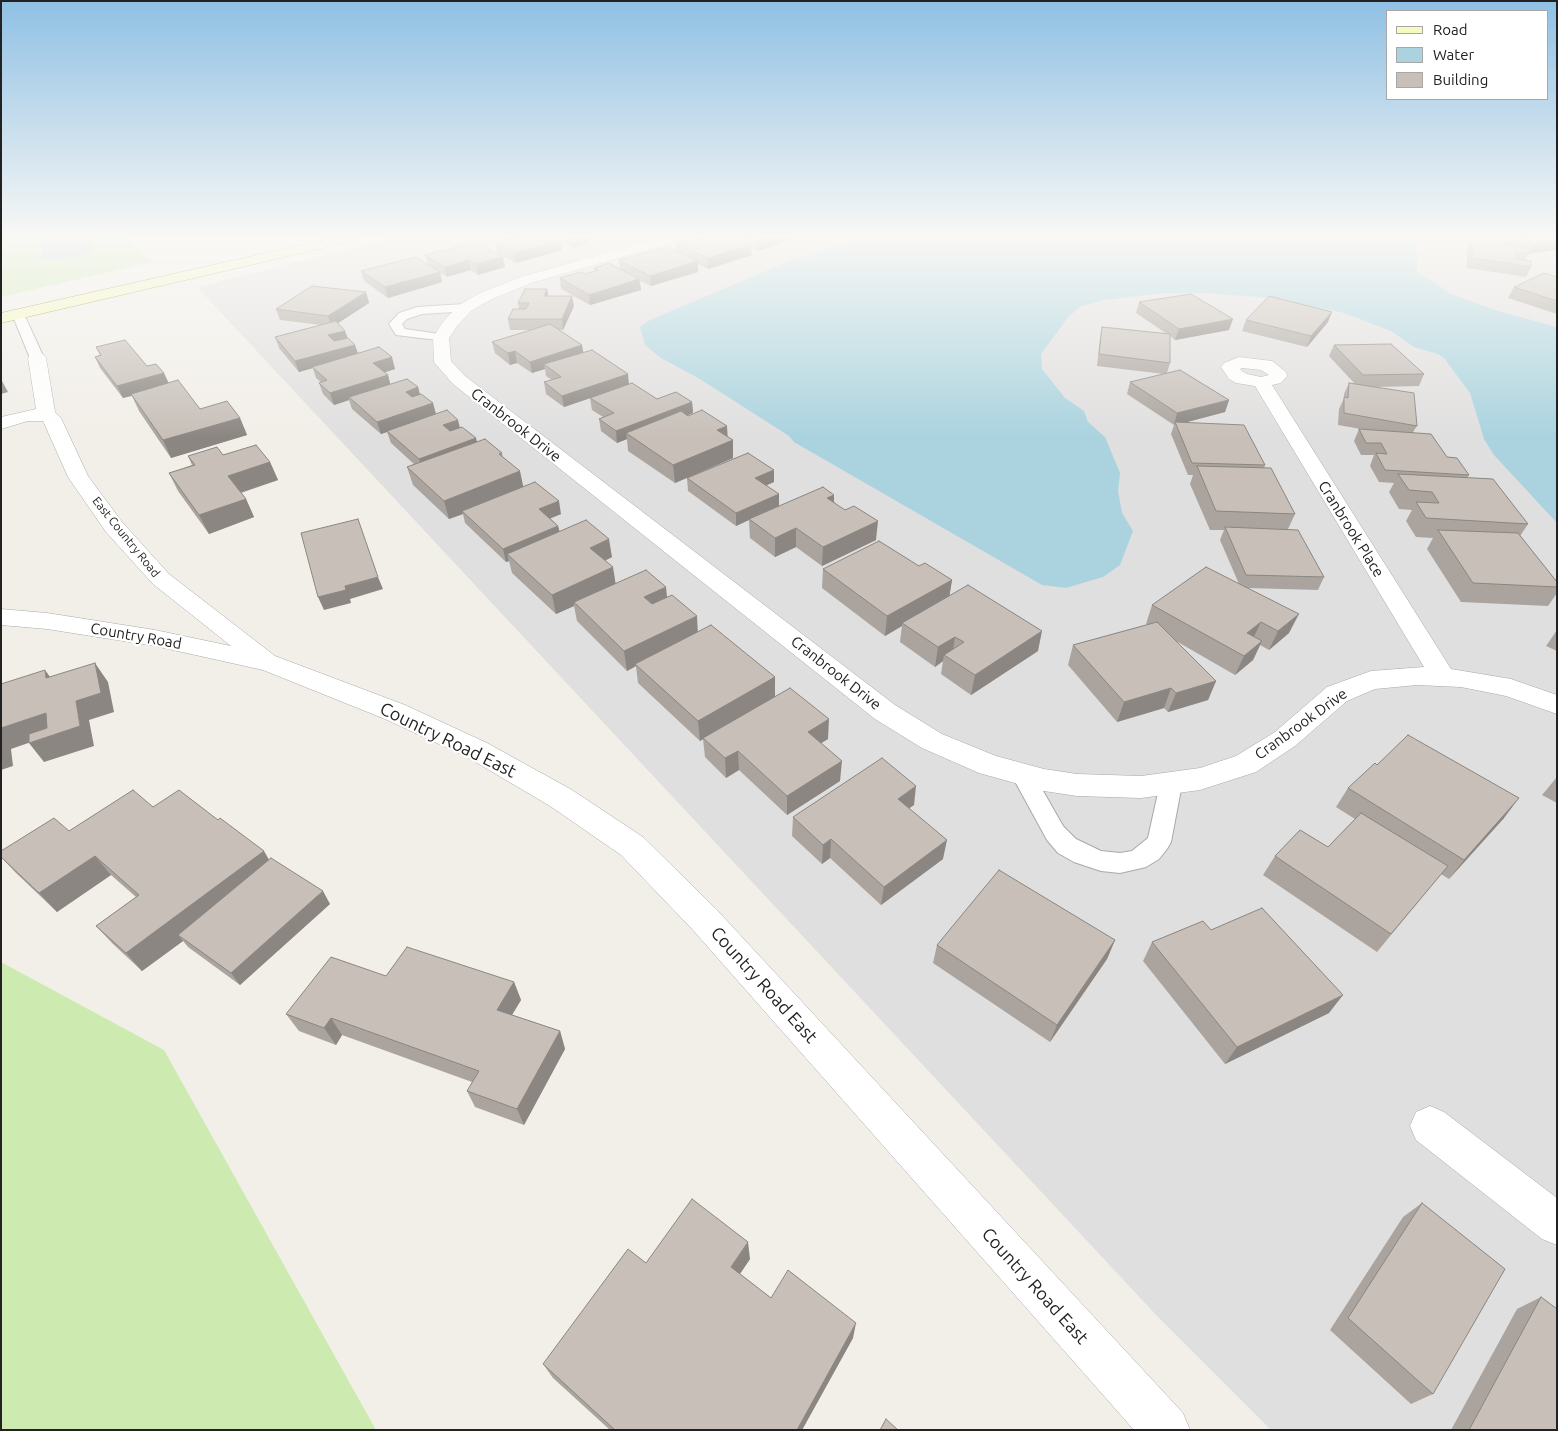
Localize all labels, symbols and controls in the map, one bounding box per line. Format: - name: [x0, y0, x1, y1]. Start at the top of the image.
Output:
- legend: [1386, 10, 1548, 100]
- text: Road: [1433, 21, 1468, 38]
- text: Water: [1433, 46, 1474, 63]
- text: Building: [1433, 71, 1488, 88]
- street label: Cranbrook Drive: [467, 384, 565, 466]
- street label: Cranbrook Place: [1314, 478, 1388, 580]
- street label: East Country Road: [89, 494, 163, 580]
- street label: Country Road: [89, 619, 183, 653]
- street label: Cranbrook Drive: [787, 632, 885, 714]
- street label: Cranbrook Drive: [1251, 685, 1351, 763]
- street label: Country Road East: [376, 698, 520, 782]
- street label: Country Road East: [706, 922, 822, 1048]
- street label: Country Road East: [977, 1223, 1093, 1349]

